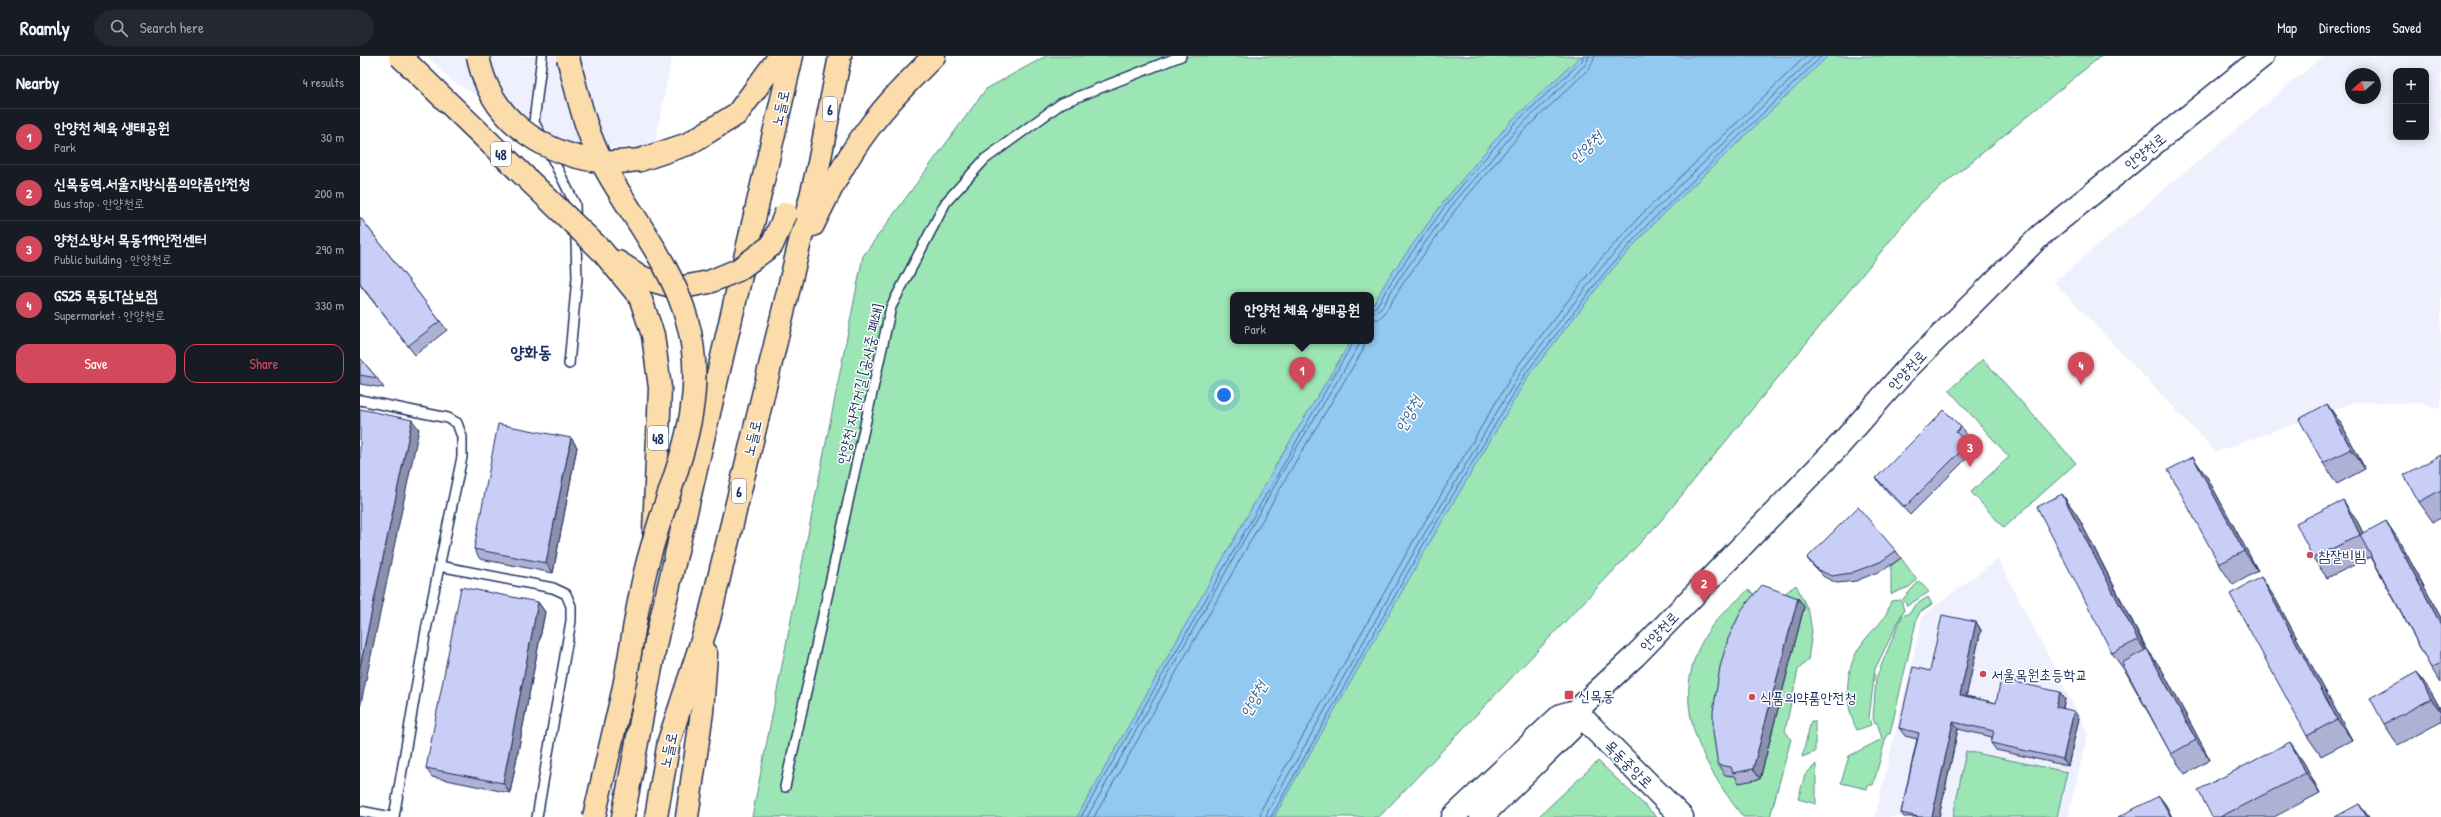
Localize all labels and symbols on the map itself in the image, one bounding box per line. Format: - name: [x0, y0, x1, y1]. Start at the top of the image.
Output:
- north arrow: [2345, 68, 2381, 104]
- street label: 노들로: [766, 88, 794, 128]
- road number: 6: [823, 97, 837, 121]
- water label: 안양천: [1564, 124, 1609, 168]
- street label: 안양천로: [2120, 128, 2170, 174]
- road number: 48: [491, 142, 511, 166]
- street label: 안양천 자전거길 [공사중 폐쇄]: [831, 302, 889, 466]
- district label: 양화동: [510, 340, 552, 363]
- street label: 안양천로: [1883, 345, 1931, 395]
- pin: 4: [2068, 352, 2094, 385]
- pin: 1: [1289, 357, 1315, 390]
- your location: [1214, 385, 1234, 405]
- water label: 안양천: [1389, 390, 1428, 436]
- street label: 노들로: [738, 418, 766, 458]
- road number: 48: [648, 426, 668, 450]
- pin: 3: [1957, 434, 1983, 467]
- road number: 6: [732, 479, 746, 503]
- place label: 참잘비빔: [2318, 545, 2366, 566]
- marker: 참잘비빔: [2305, 550, 2315, 560]
- pin: 2: [1691, 570, 1717, 603]
- street label: 안양천로: [1635, 606, 1683, 656]
- place label: 서울목원초등학교: [1991, 664, 2088, 685]
- marker: 서울목원초등학교: [1978, 669, 1988, 679]
- water label: 안양천: [1234, 675, 1273, 721]
- place label: 신목동: [1578, 685, 1614, 706]
- place label: 식품의약품안전청: [1760, 687, 1857, 708]
- marker: 신목동: [1563, 689, 1575, 701]
- marker: 식품의약품안전청: [1747, 692, 1757, 702]
- street label: 노들로: [654, 730, 682, 770]
- street label: 목동중앙로: [1600, 735, 1658, 793]

